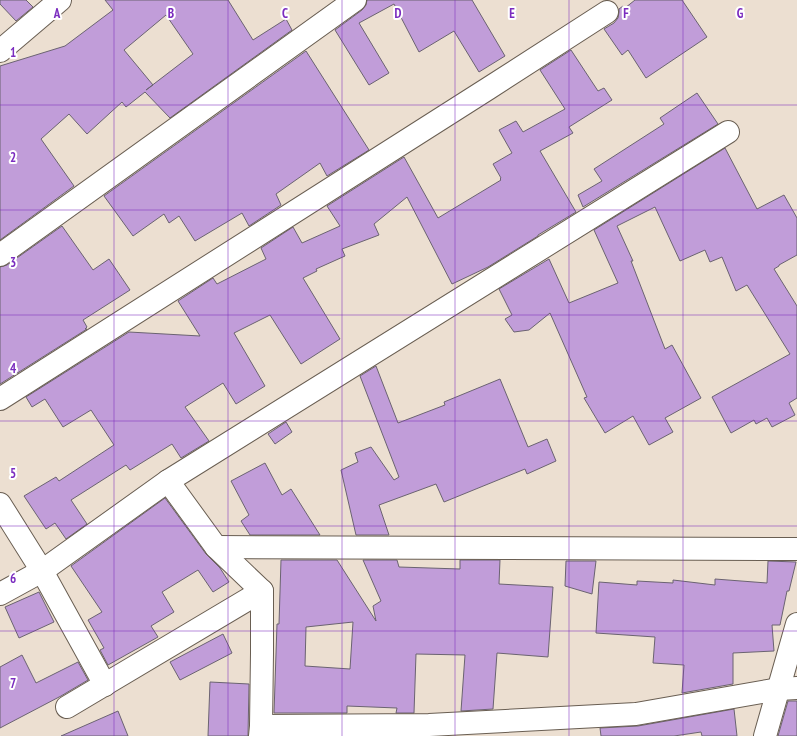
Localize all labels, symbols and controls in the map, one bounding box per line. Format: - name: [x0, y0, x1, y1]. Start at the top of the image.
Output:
- text: A: [53, 5, 61, 22]
- text: B: [168, 5, 174, 22]
- text: C: [282, 5, 288, 22]
- text: D: [395, 5, 402, 22]
- text: E: [509, 5, 515, 22]
- text: F: [623, 5, 629, 22]
- text: G: [737, 5, 744, 22]
- text: 1: [10, 44, 16, 61]
- text: 2: [10, 149, 16, 166]
- text: 3: [10, 254, 16, 271]
- text: 4: [10, 360, 17, 377]
- text: 5: [10, 465, 16, 482]
- text: 6: [10, 570, 16, 587]
- text: 7: [10, 675, 16, 692]

